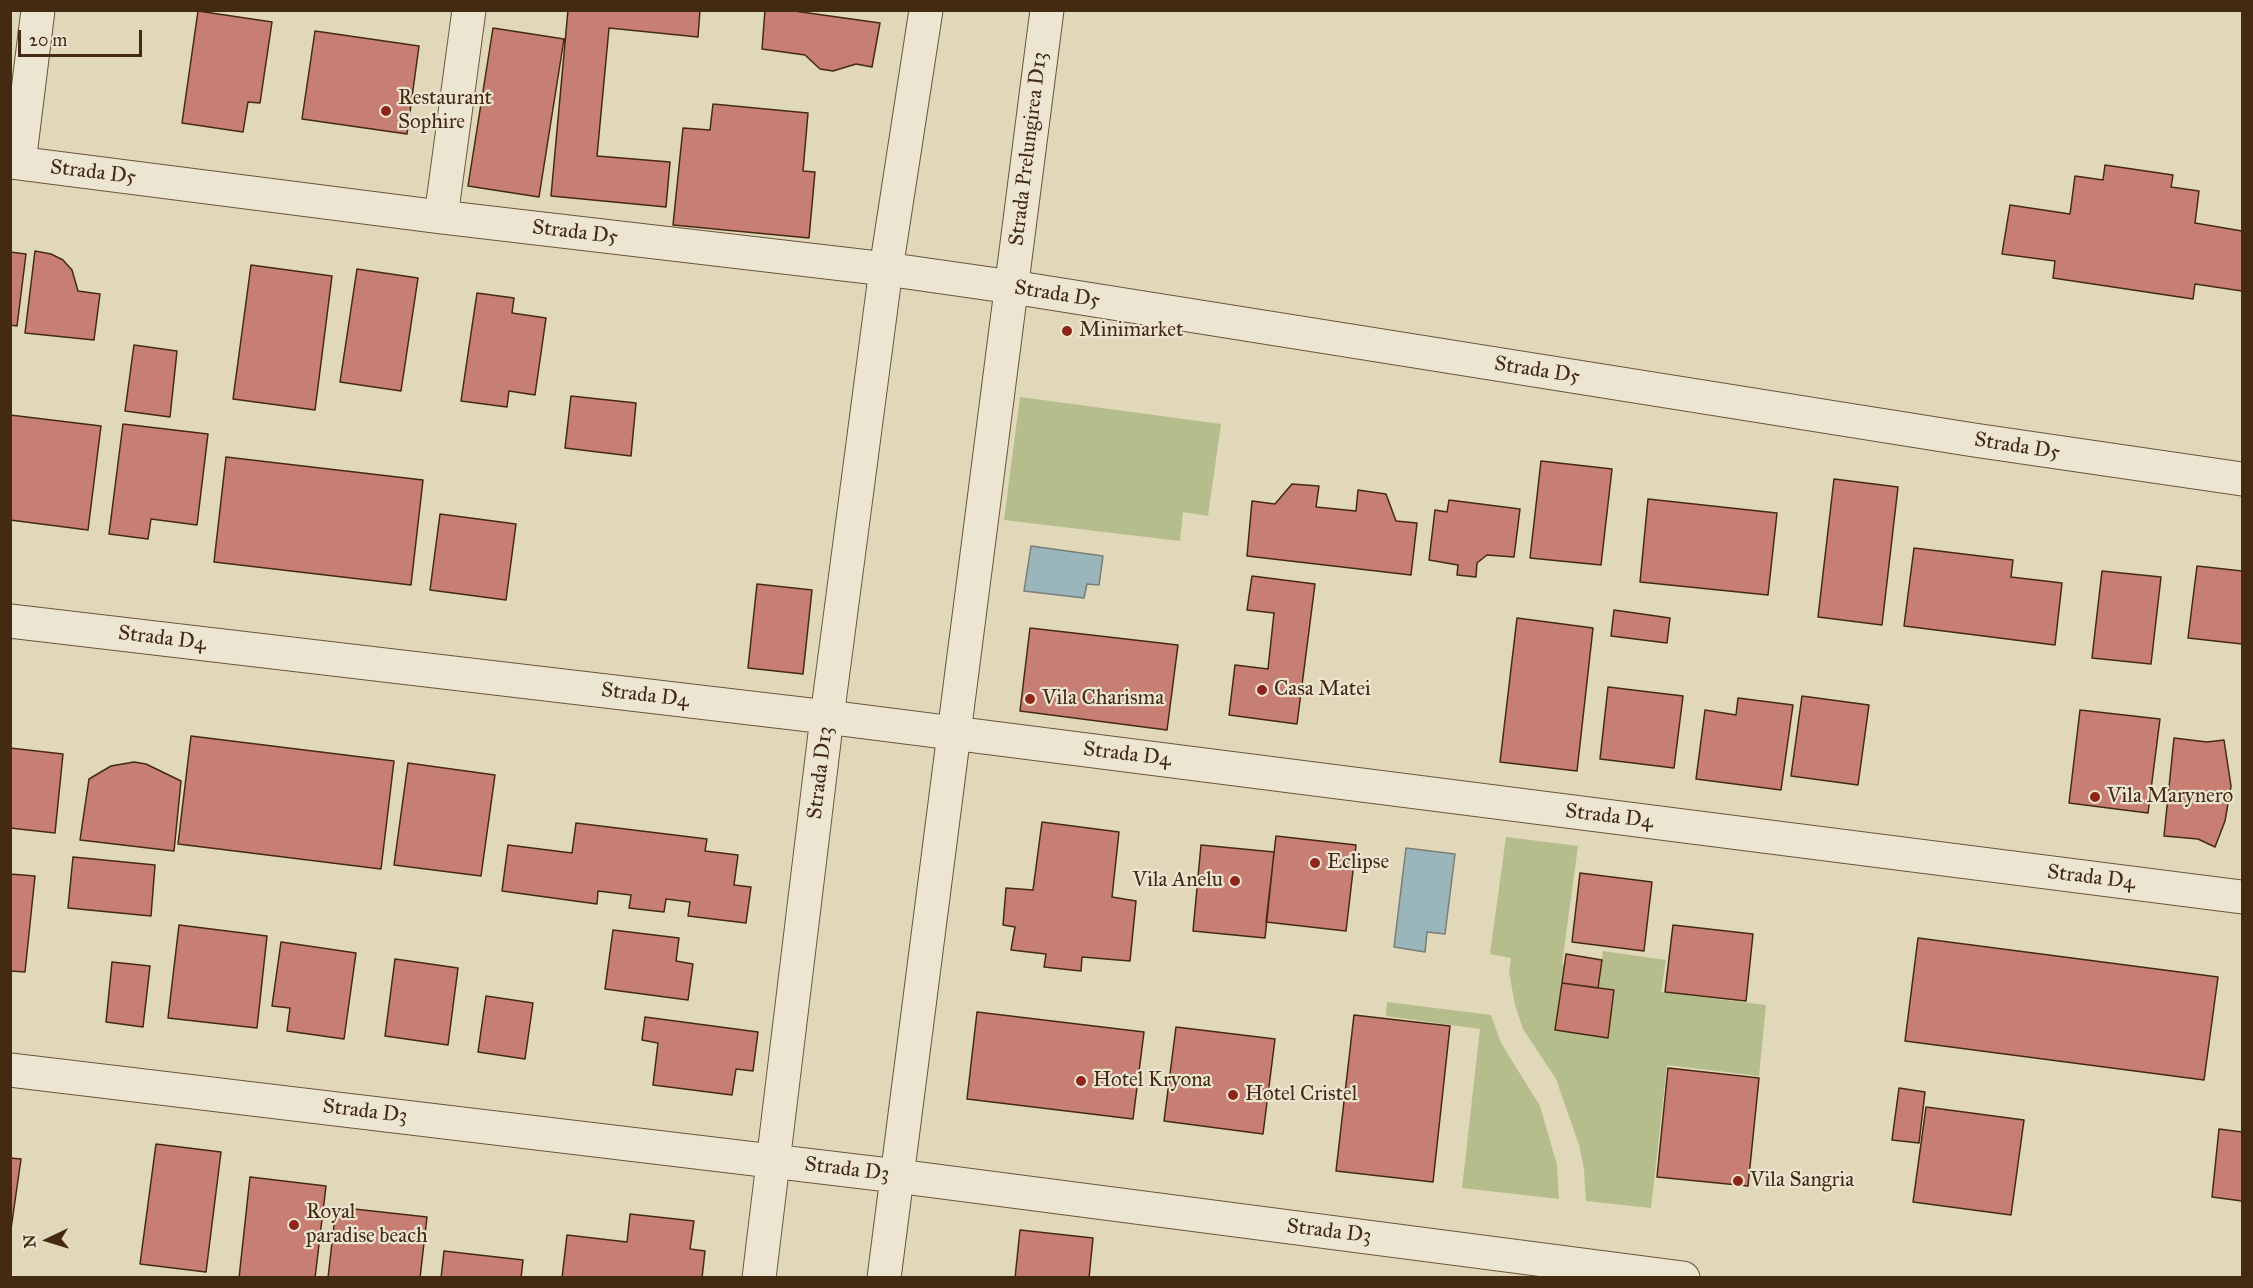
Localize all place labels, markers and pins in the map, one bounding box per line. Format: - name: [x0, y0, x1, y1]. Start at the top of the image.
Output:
- place label: Restaurant Sophire: [398, 86, 492, 136]
- marker: Restaurant Sophire: [379, 104, 393, 118]
- place label: Minimarket: [1079, 318, 1184, 344]
- marker: Minimarket: [1060, 324, 1074, 338]
- place label: Casa Matei: [1274, 677, 1371, 703]
- marker: Casa Matei: [1255, 683, 1269, 697]
- place label: Vila Charisma: [1042, 686, 1164, 712]
- marker: Vila Charisma: [1023, 692, 1037, 706]
- place label: Vila Marynero: [2107, 784, 2233, 810]
- marker: Vila Marynero: [2088, 790, 2102, 804]
- place label: Eclipse: [1327, 850, 1389, 876]
- marker: Eclipse: [1308, 856, 1322, 870]
- place label: Vila Anelu: [1133, 868, 1223, 894]
- marker: Vila Anelu: [1228, 874, 1242, 888]
- place label: Hotel Kryona: [1093, 1068, 1211, 1094]
- marker: Hotel Kryona: [1074, 1074, 1088, 1088]
- place label: Hotel Cristel: [1245, 1082, 1358, 1108]
- marker: Hotel Cristel: [1226, 1088, 1240, 1102]
- place label: Vila Sangria: [1750, 1168, 1854, 1194]
- marker: Vila Sangria: [1731, 1174, 1745, 1188]
- place label: Royal paradise beach: [306, 1200, 428, 1250]
- marker: Royal paradise beach: [287, 1218, 301, 1232]

